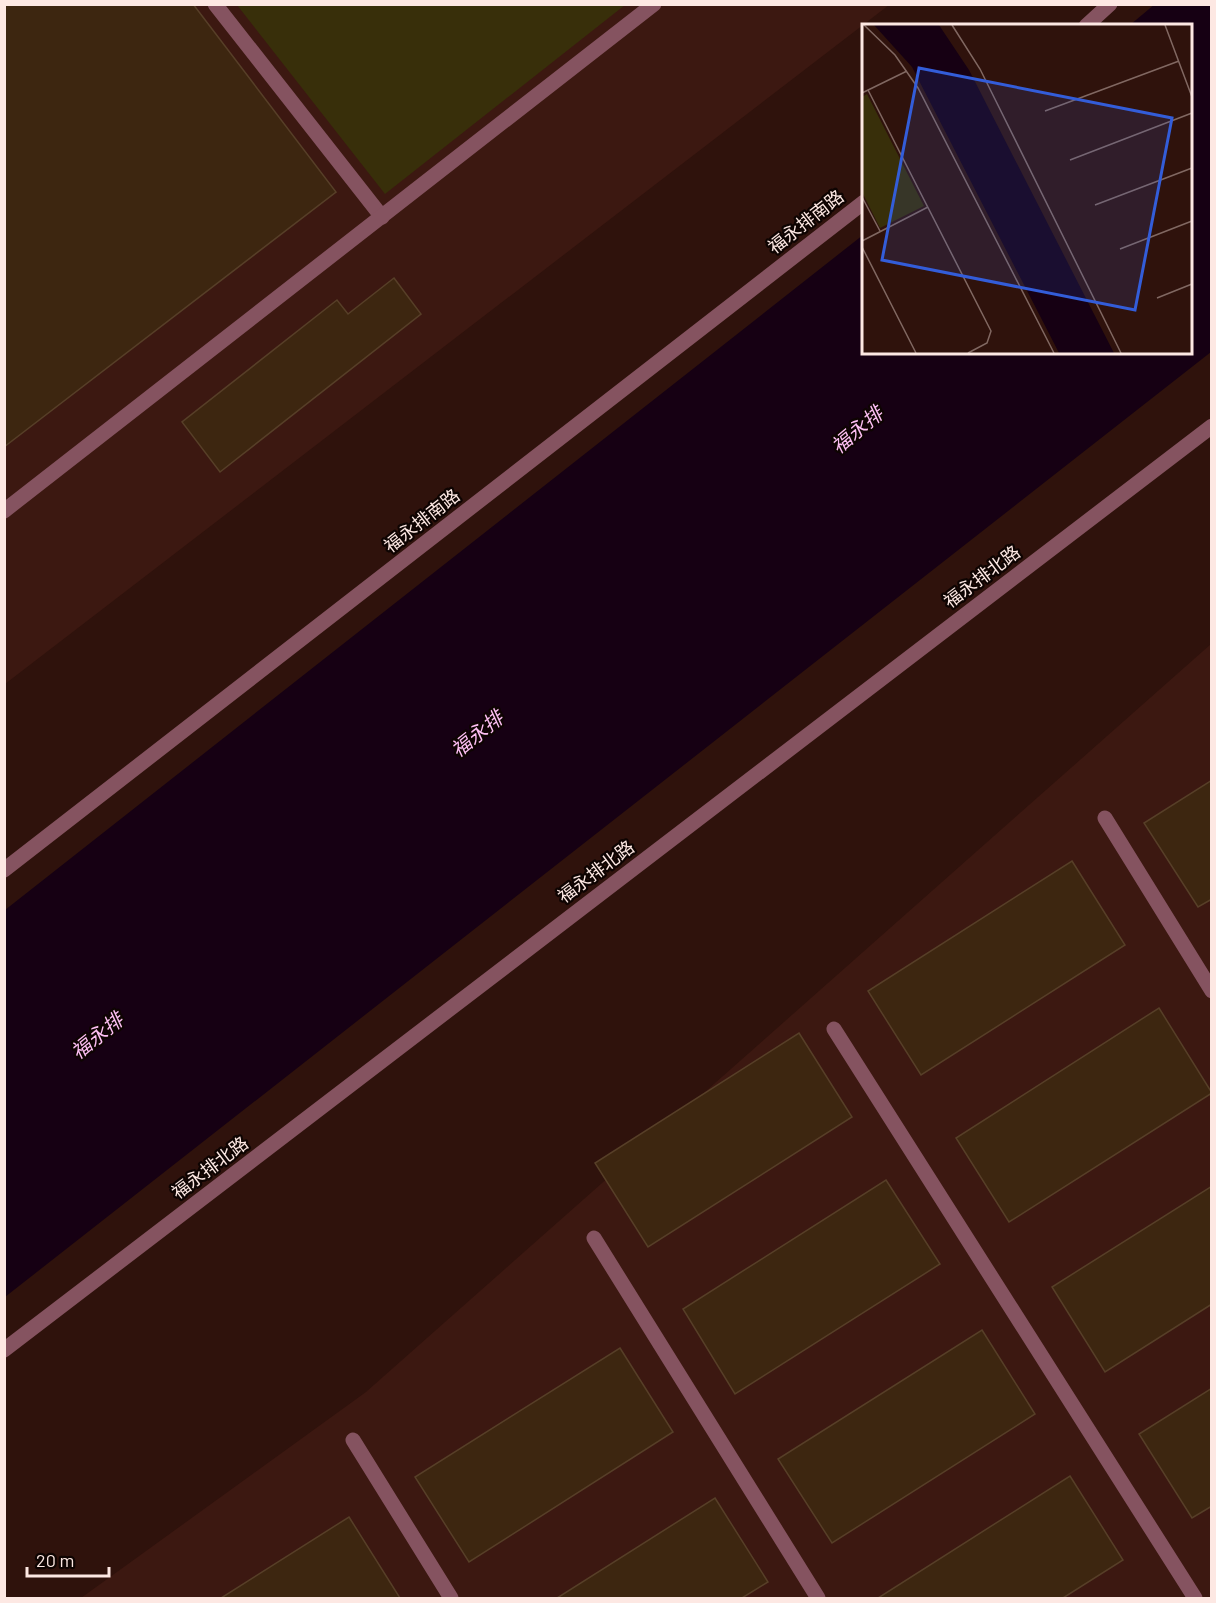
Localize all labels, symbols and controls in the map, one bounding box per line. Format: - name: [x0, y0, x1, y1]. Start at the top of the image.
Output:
- inset map: [862, 24, 1192, 354]
- street label: 福永排南路: [763, 185, 848, 258]
- water label: 福永排: [826, 399, 889, 458]
- street label: 福永排南路: [379, 484, 464, 557]
- street label: 福永排北路: [939, 540, 1024, 612]
- water label: 福永排: [446, 703, 510, 761]
- street label: 福永排北路: [553, 835, 638, 907]
- water label: 福永排: [66, 1005, 130, 1063]
- street label: 福永排北路: [167, 1131, 252, 1203]
- scale bar: [27, 1540, 110, 1578]
- text: 20 m: [36, 1549, 74, 1571]

